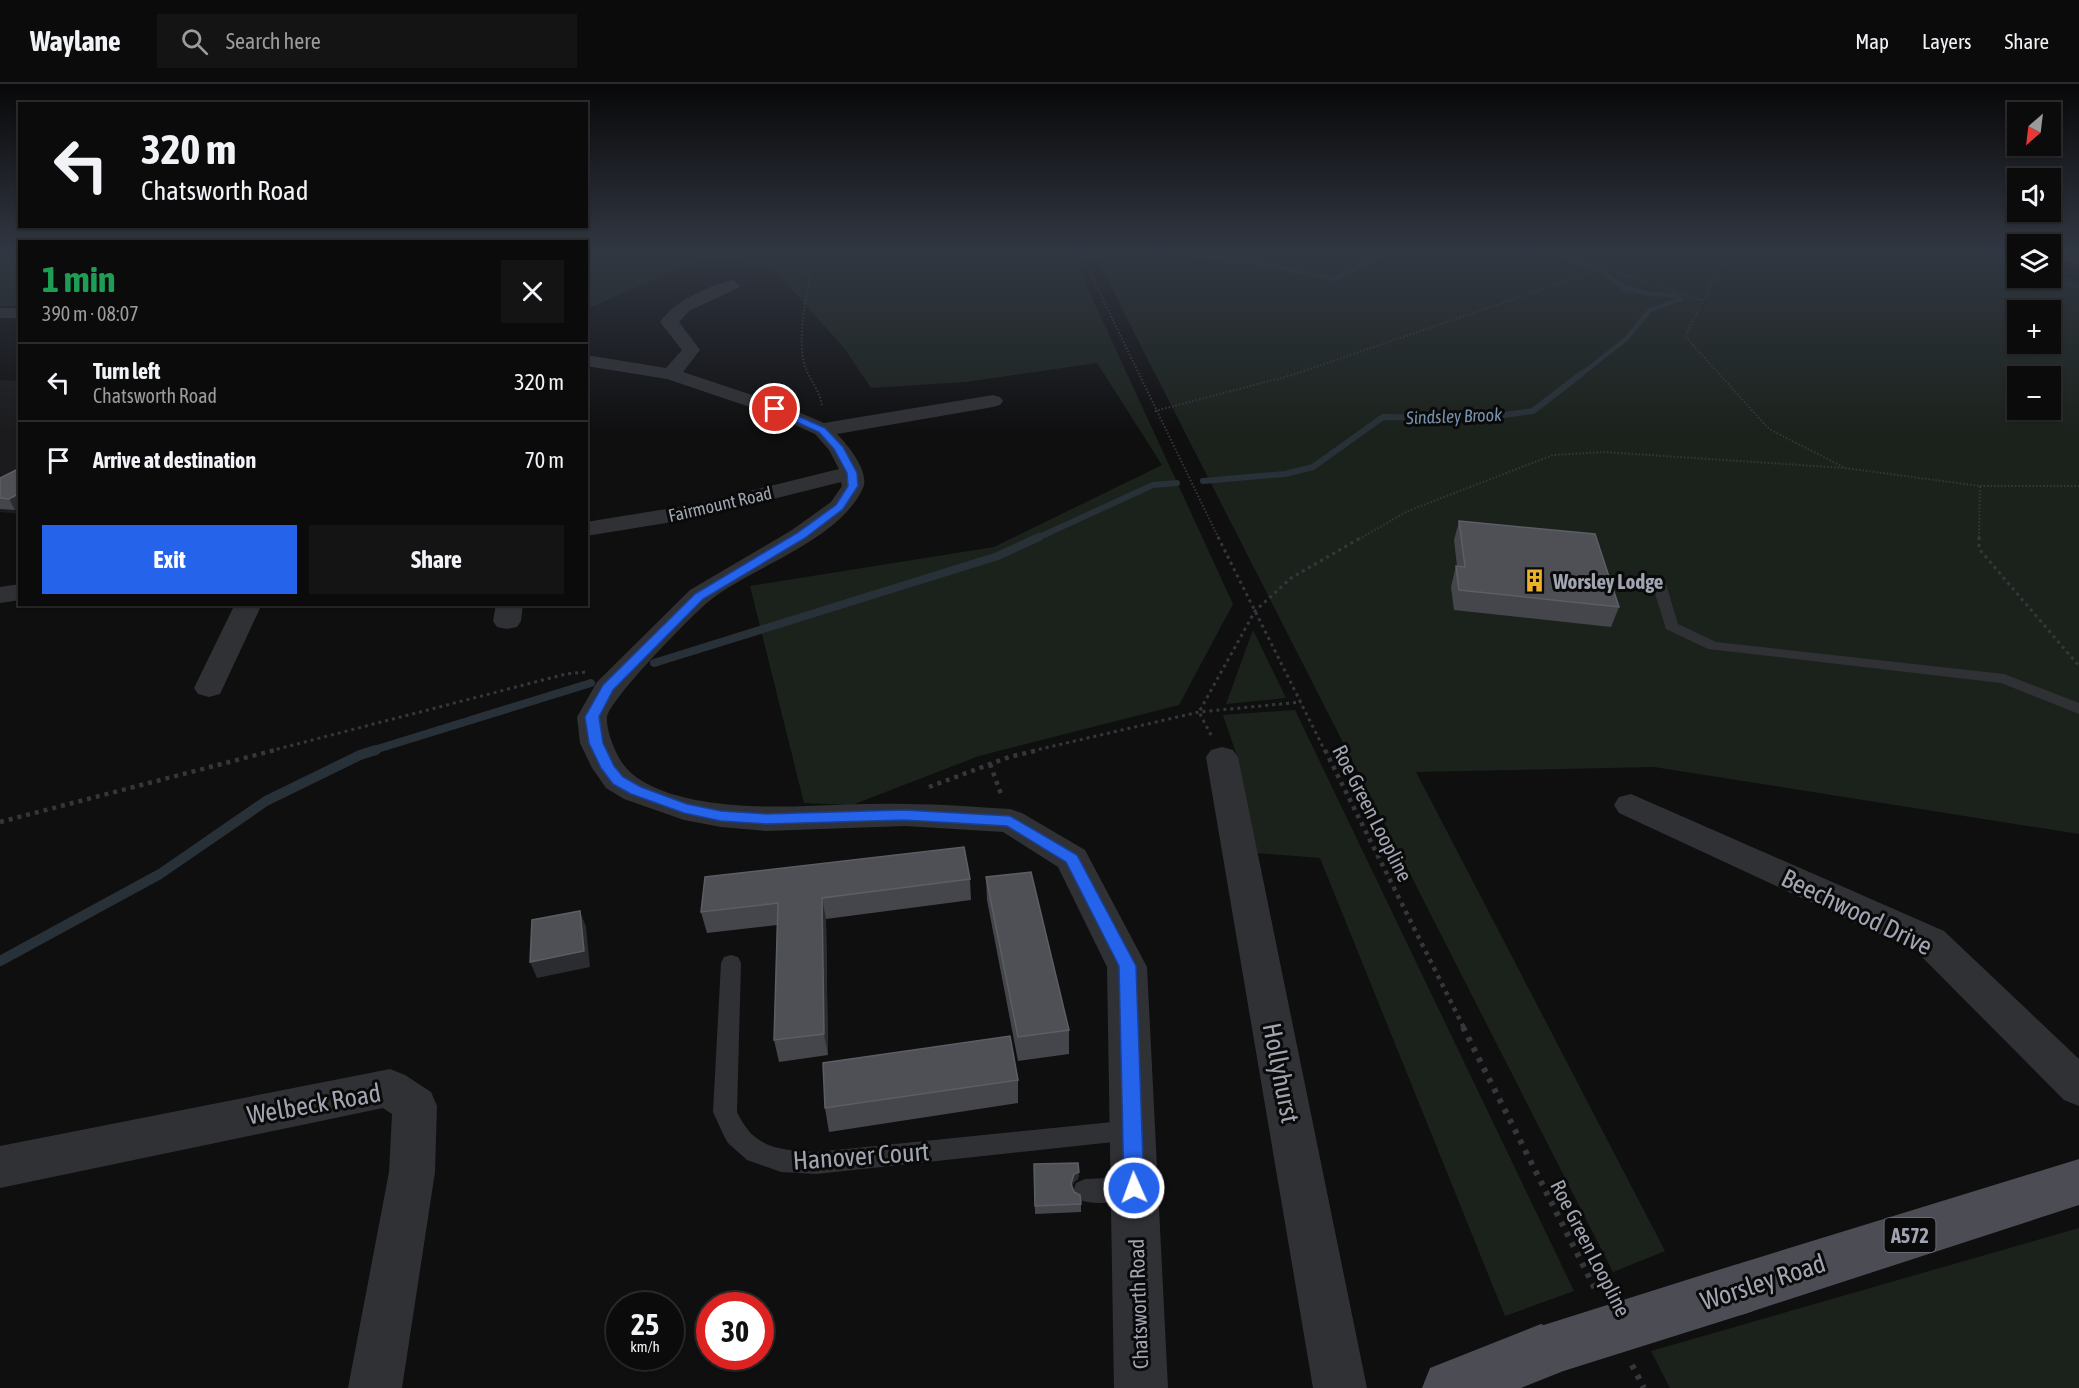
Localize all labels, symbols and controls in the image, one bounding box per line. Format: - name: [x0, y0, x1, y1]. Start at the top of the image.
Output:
- search box: [157, 14, 577, 68]
- text: Waylane: [30, 25, 121, 57]
- icon: search: [178, 25, 211, 58]
- text: Search here: [226, 28, 321, 54]
- text: Map: [1855, 29, 1889, 53]
- text: Layers: [1922, 29, 1972, 53]
- text: Share: [2005, 29, 2049, 53]
- north arrow: [2007, 102, 2061, 156]
- map controls: [2007, 102, 2061, 420]
- text: 320 m: [141, 125, 236, 173]
- icon: left: [42, 126, 120, 204]
- button: sound: [2007, 168, 2061, 222]
- text: Chatsworth Road: [141, 175, 308, 206]
- button: layers: [2007, 234, 2061, 288]
- text: 1 min: [42, 258, 116, 300]
- button: close: [501, 260, 564, 323]
- button: +: [2007, 300, 2061, 354]
- text: 390 m · 08:07: [42, 302, 139, 325]
- text: Turn left: [93, 358, 160, 384]
- icon: left: [42, 366, 75, 399]
- button: −: [2007, 366, 2061, 420]
- text: 320 m: [514, 369, 564, 395]
- pin: [749, 383, 800, 434]
- text: Chatsworth Road: [93, 384, 217, 407]
- icon: arrive: [758, 392, 791, 425]
- water label: Sindsley Brook: [1405, 404, 1503, 428]
- icon: arrive: [42, 444, 75, 477]
- text: Arrive at destination: [93, 447, 256, 473]
- text: 70 m: [524, 447, 564, 473]
- street label: Fairmount Road: [666, 482, 774, 526]
- button: Exit: [42, 525, 297, 594]
- button: Share: [309, 525, 564, 594]
- building icon: Worsley Lodge: [1522, 568, 1548, 594]
- place label: Worsley Lodge: [1552, 569, 1663, 593]
- street label: Roe Green Loopline: [1328, 741, 1418, 885]
- street label: Beechwood Drive: [1777, 863, 1937, 961]
- street label: Hollyhurst: [1257, 1021, 1305, 1125]
- street label: Welbeck Road: [245, 1078, 383, 1130]
- street label: Hanover Court: [792, 1136, 930, 1176]
- position arrow: [1102, 1156, 1166, 1220]
- street label: Roe Green Loopline: [1546, 1176, 1636, 1320]
- road number: A572: [1884, 1218, 1936, 1252]
- street label: Chatsworth Road: [1124, 1238, 1152, 1370]
- street label: Worsley Road: [1697, 1248, 1829, 1316]
- speed limit sign: 30: [696, 1292, 774, 1370]
- text: 25: [631, 1307, 659, 1341]
- text: km/h: [630, 1338, 660, 1355]

